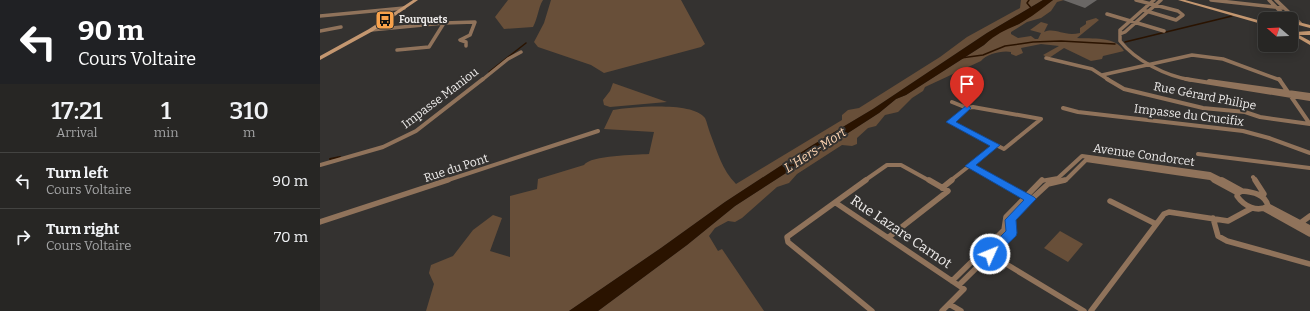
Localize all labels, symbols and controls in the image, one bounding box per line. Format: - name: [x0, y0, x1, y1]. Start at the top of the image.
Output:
- bus stop icon: Fourquets: [374, 9, 396, 31]
- north arrow: [1258, 12, 1298, 52]
- map controls: [1258, 12, 1298, 52]
- text: 90 m: [78, 14, 144, 47]
- place label: Fourquets: [399, 14, 447, 26]
- icon: left: [12, 16, 64, 68]
- text: Cours Voltaire: [78, 48, 196, 70]
- street label: Impasse Maniou: [399, 64, 482, 131]
- pin: [950, 67, 984, 108]
- icon: arrive: [956, 73, 978, 95]
- street label: Rue Gérard Philipe: [1152, 79, 1258, 113]
- text: 17:21: [51, 97, 103, 125]
- text: 1: [161, 97, 171, 125]
- text: 310: [230, 97, 269, 125]
- street label: Impasse du Crucifix: [1133, 101, 1245, 129]
- water label: L'Hers-Mort: [781, 124, 849, 176]
- text: Arrival: [56, 125, 98, 140]
- text: min: [154, 125, 178, 140]
- text: m: [243, 125, 255, 140]
- street label: Avenue Condorcet: [1092, 141, 1196, 169]
- street label: Rue du Pont: [422, 151, 491, 185]
- text: Turn left: [46, 164, 108, 182]
- icon: left: [12, 170, 34, 192]
- text: 90 m: [272, 172, 308, 190]
- text: Cours Voltaire: [46, 182, 131, 197]
- street label: Rue Lazare Carnot: [847, 192, 955, 272]
- text: Turn right: [46, 220, 119, 238]
- icon: right: [12, 226, 34, 248]
- text: 70 m: [274, 228, 308, 246]
- position arrow: [969, 233, 1011, 275]
- text: Cours Voltaire: [46, 238, 131, 253]

